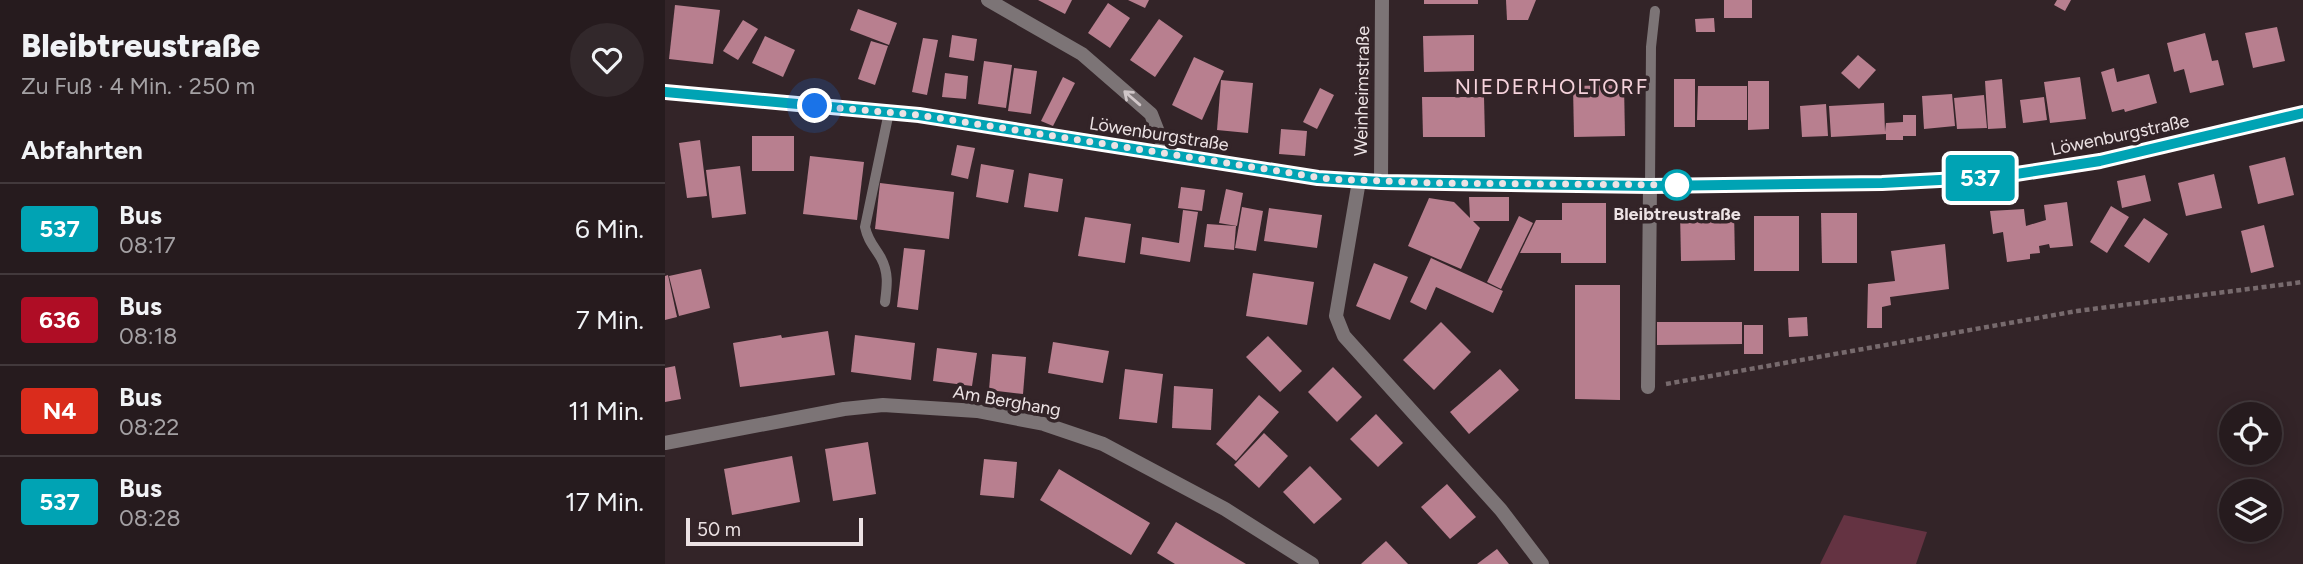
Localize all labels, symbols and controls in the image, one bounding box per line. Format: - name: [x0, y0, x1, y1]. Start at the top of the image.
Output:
- button: heart: [570, 23, 644, 97]
- street label: Weinheimstraße: [1350, 25, 1374, 156]
- text: Bleibtreustraße: [21, 26, 260, 65]
- text: Zu Fuß · 4 Min. · 250 m: [21, 72, 255, 100]
- district label: NIEDERHOLTORF: [1455, 74, 1649, 99]
- your location: [797, 88, 832, 123]
- one-way arrow: [1123, 90, 1141, 106]
- street label: Löwenburgstraße: [2049, 110, 2191, 160]
- street label: Löwenburgstraße: [1088, 112, 1231, 156]
- text: Abfahrten: [21, 134, 143, 166]
- line badge: 537: [1940, 155, 2020, 201]
- text: 537: [1960, 163, 2000, 192]
- marker: Bleibtreustraße: [1662, 170, 1692, 200]
- text: Bus: [119, 199, 162, 231]
- place label: Bleibtreustraße: [1613, 203, 1741, 225]
- text: 6 Min.: [575, 213, 644, 245]
- text: 537: [39, 214, 80, 243]
- text: 08:17: [119, 231, 176, 259]
- text: Bus: [119, 290, 162, 322]
- text: 7 Min.: [576, 304, 644, 336]
- text: 636: [39, 305, 80, 334]
- text: 08:18: [119, 322, 177, 350]
- text: Bus: [119, 381, 162, 413]
- street label: Am Berghang: [951, 381, 1063, 421]
- text: 11 Min.: [568, 395, 644, 427]
- text: N4: [43, 396, 76, 425]
- map controls: [2219, 402, 2282, 542]
- button: locate: [2219, 402, 2282, 465]
- text: 08:22: [119, 413, 179, 441]
- text: Bus: [119, 472, 162, 504]
- button: layers: [2219, 479, 2282, 542]
- text: 17 Min.: [565, 486, 644, 518]
- text: 537: [39, 487, 80, 516]
- text: 08:28: [119, 504, 181, 532]
- scale bar: [686, 515, 863, 547]
- text: 50 m: [697, 518, 741, 541]

